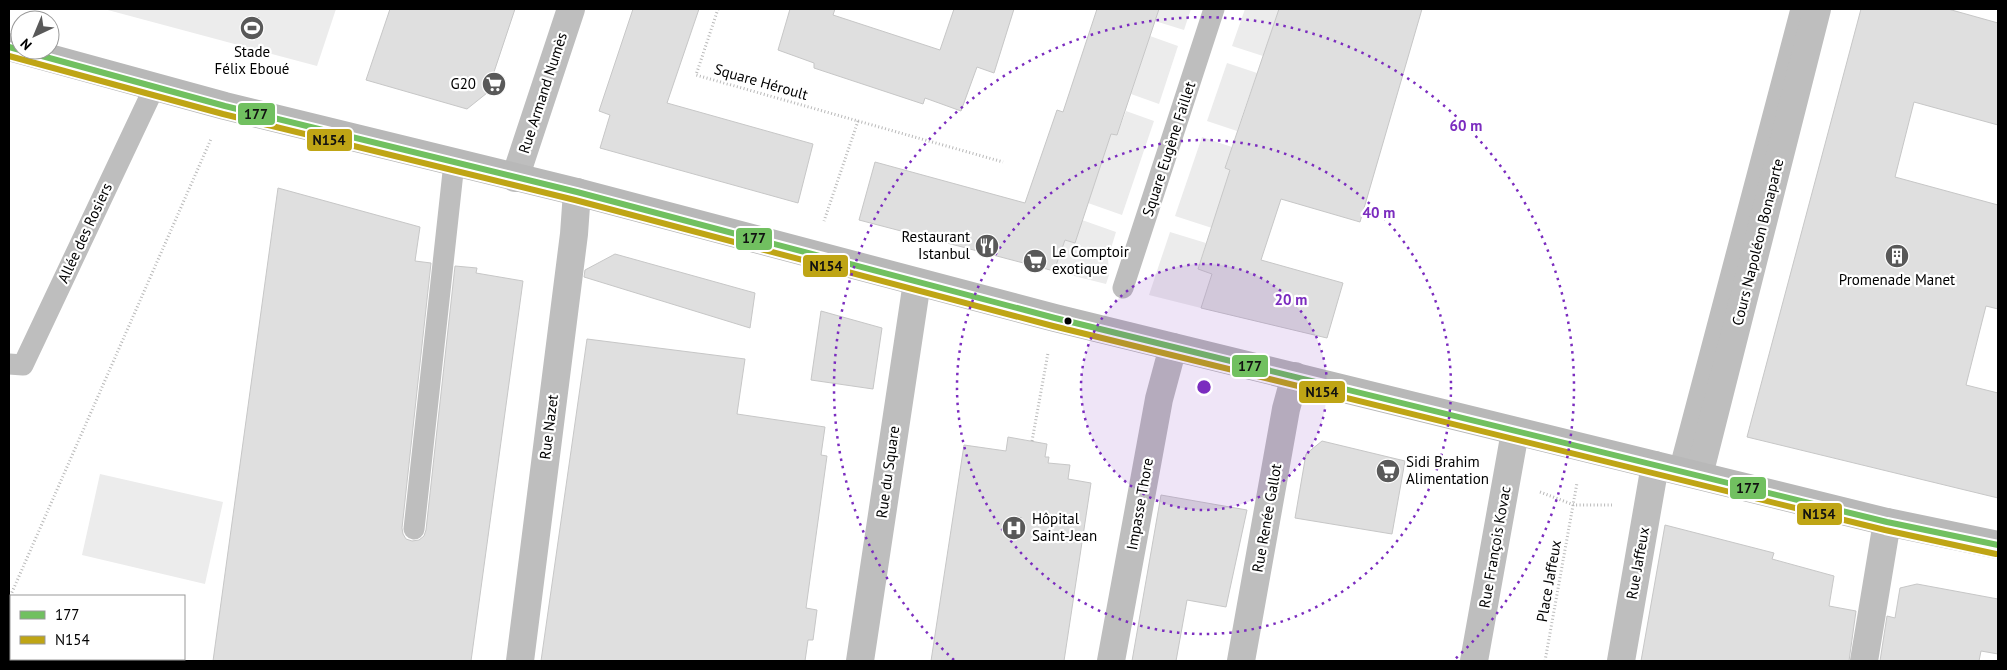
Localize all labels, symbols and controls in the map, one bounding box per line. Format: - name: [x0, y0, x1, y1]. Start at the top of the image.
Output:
- north arrow: [10, 10, 60, 60]
- sports icon: Stade Félix Eboué: [239, 15, 265, 41]
- street label: Rue Armand Numès: [514, 30, 571, 156]
- text: N: [16, 35, 36, 54]
- place label: Stade Félix Eboué: [215, 42, 289, 78]
- street label: Square Héroult: [712, 59, 810, 104]
- supermarket icon: G20: [481, 71, 507, 97]
- place label: G20: [450, 74, 476, 93]
- street label: Square Eugène Faillet: [1138, 79, 1199, 219]
- line badge: 177: [237, 102, 276, 126]
- text: 177: [244, 105, 268, 123]
- text: 60 m: [1450, 116, 1482, 135]
- line badge: N154: [306, 128, 353, 152]
- text: N154: [312, 131, 346, 149]
- street label: Cours Napoléon Bonaparte: [1728, 156, 1787, 327]
- street label: Allée des Rosiers: [53, 180, 116, 286]
- text: 40 m: [1363, 203, 1395, 222]
- line badge: 177: [735, 227, 773, 251]
- place label: Restaurant Istanbul: [901, 227, 971, 263]
- text: 177: [742, 229, 766, 247]
- restaurant icon: Restaurant Istanbul: [974, 233, 1000, 259]
- place label: Le Comptoir exotique: [1052, 242, 1129, 278]
- building icon: Promenade Manet: [1884, 243, 1910, 269]
- supermarket icon: Le Comptoir exotique: [1022, 248, 1048, 274]
- line badge: N154: [802, 254, 849, 278]
- text: N154: [809, 257, 843, 275]
- place label: Promenade Manet: [1839, 270, 1955, 289]
- text: 20 m: [1275, 290, 1307, 309]
- unlabelled marker: [1063, 316, 1073, 326]
- line badge: 177: [1231, 354, 1269, 378]
- text: 177: [1238, 357, 1262, 375]
- centre of rings: [1195, 378, 1213, 396]
- line badge: N154: [1298, 380, 1346, 404]
- text: N154: [1305, 383, 1339, 401]
- street label: Rue Nazet: [535, 393, 562, 460]
- street label: Rue du Square: [872, 425, 903, 519]
- place label: Sidi Brahim Alimentation: [1406, 452, 1489, 488]
- street label: Impasse Thore: [1122, 456, 1157, 551]
- supermarket icon: Sidi Brahim Alimentation: [1375, 458, 1401, 484]
- street label: Rue Renée Gallot: [1248, 462, 1285, 574]
- line badge: 177: [1729, 476, 1767, 500]
- text: 177: [1736, 479, 1760, 497]
- street label: Rue François Kovac: [1474, 484, 1515, 609]
- line badge: N154: [1796, 502, 1843, 526]
- text: N154: [1802, 505, 1836, 523]
- place label: Hôpital Saint-Jean: [1032, 509, 1097, 545]
- hospital icon: Hôpital Saint-Jean: [1001, 515, 1027, 541]
- street label: Rue Jaffeux: [1622, 525, 1653, 601]
- street label: Place Jaffeux: [1532, 538, 1565, 623]
- legend: [10, 595, 185, 660]
- text: 177: [55, 605, 80, 624]
- text: N154: [55, 630, 90, 649]

